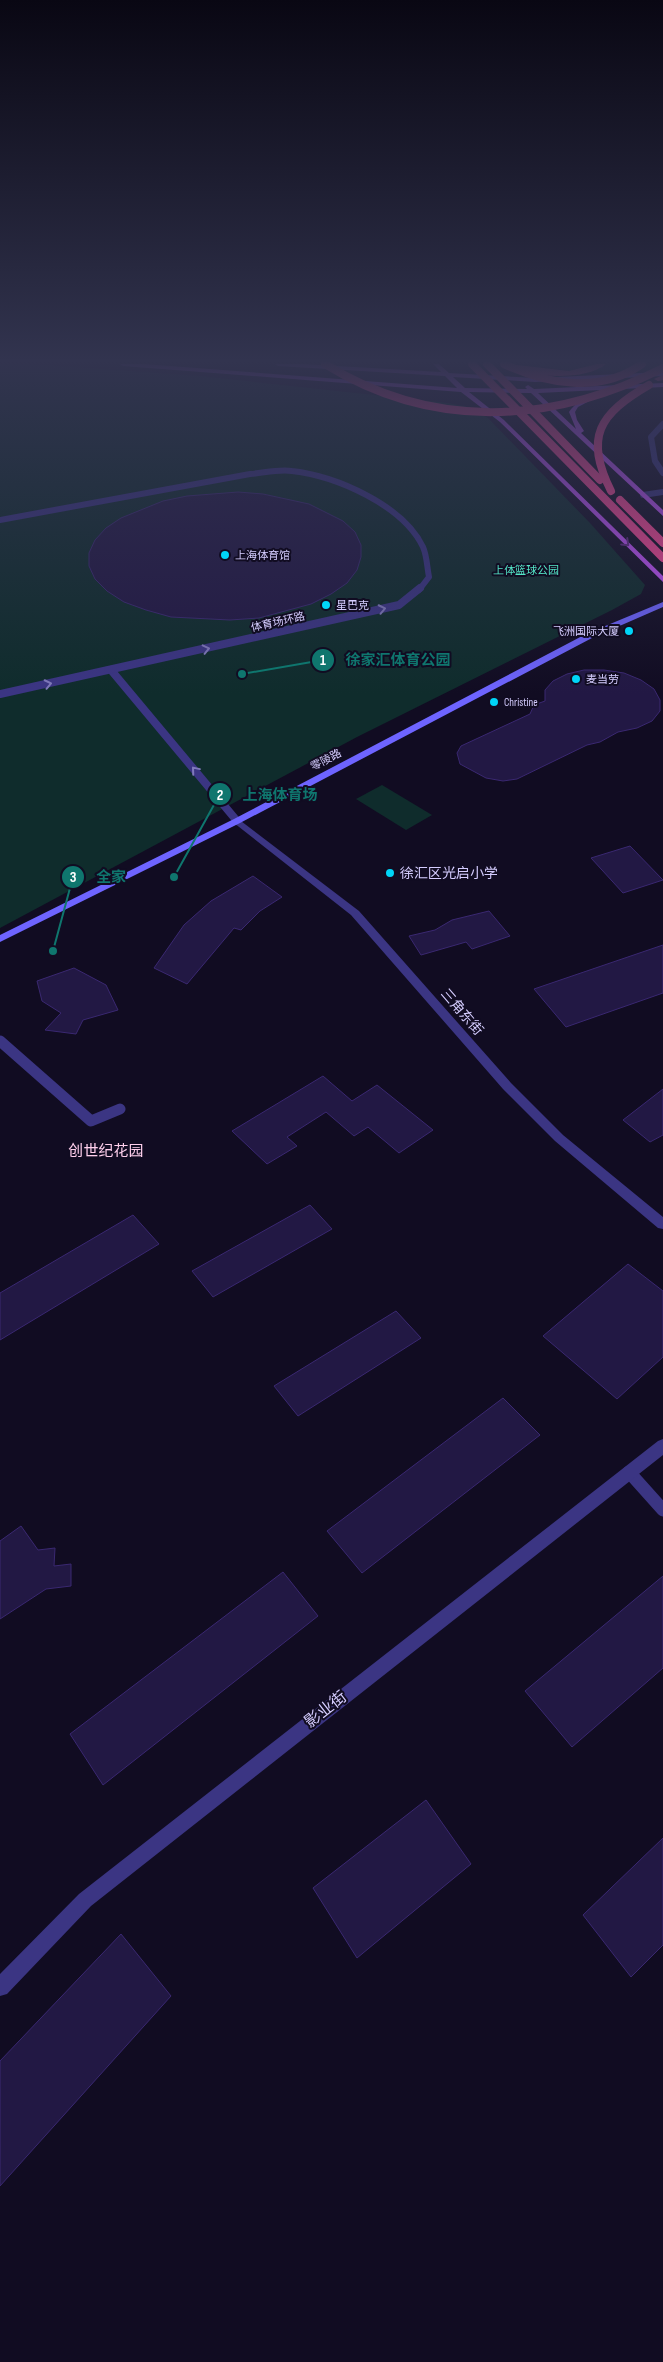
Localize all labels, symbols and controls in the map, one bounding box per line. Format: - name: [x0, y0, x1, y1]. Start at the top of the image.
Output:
- one-way arrow: [620, 537, 629, 546]
- marker: 上海体育馆: [219, 549, 231, 561]
- place label: 上海体育馆: [235, 549, 290, 562]
- park label: 上体篮球公园: [493, 564, 559, 577]
- marker: 星巴克: [320, 599, 332, 611]
- place label: 星巴克: [336, 599, 369, 612]
- one-way arrow: [377, 604, 386, 615]
- street label: 体育场环路: [250, 609, 306, 635]
- place label: 飞洲国际大厦: [553, 625, 619, 638]
- marker: 飞洲国际大厦: [623, 625, 635, 637]
- one-way arrow: [202, 644, 211, 655]
- callout: 徐家汇体育公园: [311, 645, 461, 675]
- text: 1: [320, 651, 326, 670]
- text: 徐家汇体育公园: [345, 651, 451, 670]
- marker: 麦当劳: [570, 673, 582, 685]
- place label: 麦当劳: [586, 673, 619, 686]
- one-way arrow: [43, 679, 52, 690]
- marker: Christine: [488, 696, 500, 708]
- place label: Christine: [504, 696, 538, 709]
- street label: 零陵路: [308, 747, 344, 773]
- one-way arrow: [191, 767, 200, 776]
- callout: 上海体育场: [208, 779, 328, 809]
- text: 2: [217, 786, 223, 805]
- text: 上海体育场: [242, 786, 318, 805]
- callout: 全家: [61, 862, 136, 892]
- place label: 徐汇区光启小学: [400, 865, 498, 882]
- marker: 徐汇区光启小学: [384, 867, 396, 879]
- text: 3: [70, 868, 77, 887]
- text: 全家: [96, 868, 126, 887]
- street label: 三角东街: [437, 985, 487, 1039]
- district label: 创世纪花园: [68, 1142, 144, 1161]
- street label: 影业街: [301, 1688, 351, 1732]

